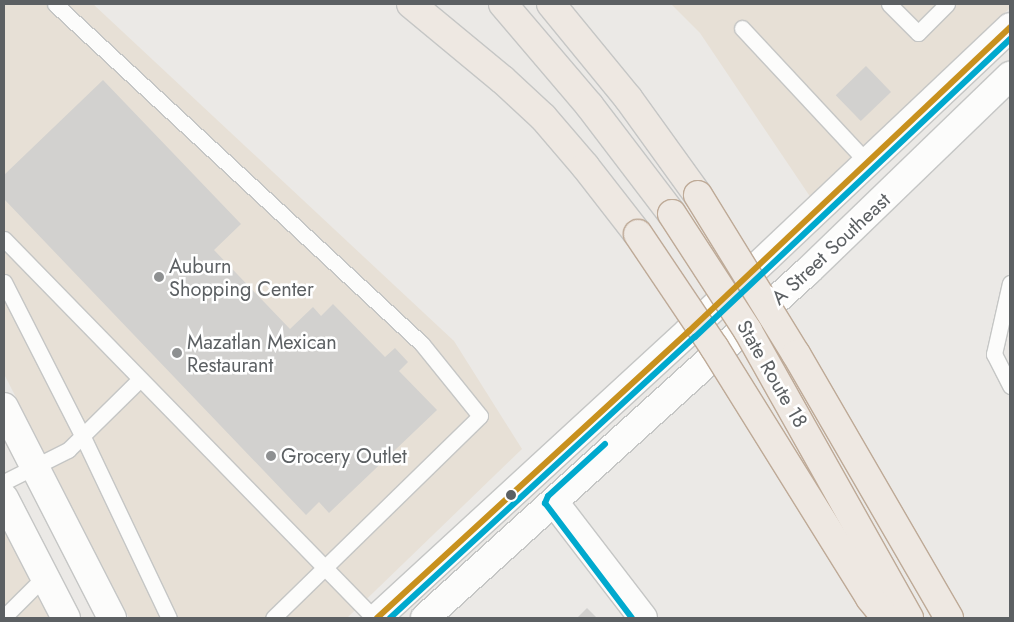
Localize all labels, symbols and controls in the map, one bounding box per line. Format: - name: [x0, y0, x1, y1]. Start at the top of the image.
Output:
- street label: A Street Southeast: [767, 188, 895, 310]
- place label: Auburn Shopping Center: [169, 254, 314, 301]
- marker: Auburn Shopping Center: [153, 271, 165, 283]
- street label: State Route 18: [732, 316, 812, 432]
- place label: Mazatlan Mexican Restaurant: [187, 330, 337, 377]
- marker: Mazatlan Mexican Restaurant: [171, 347, 183, 359]
- place label: Grocery Outlet: [281, 444, 407, 468]
- marker: Grocery Outlet: [265, 450, 277, 462]
- unlabelled marker: [506, 490, 516, 500]

